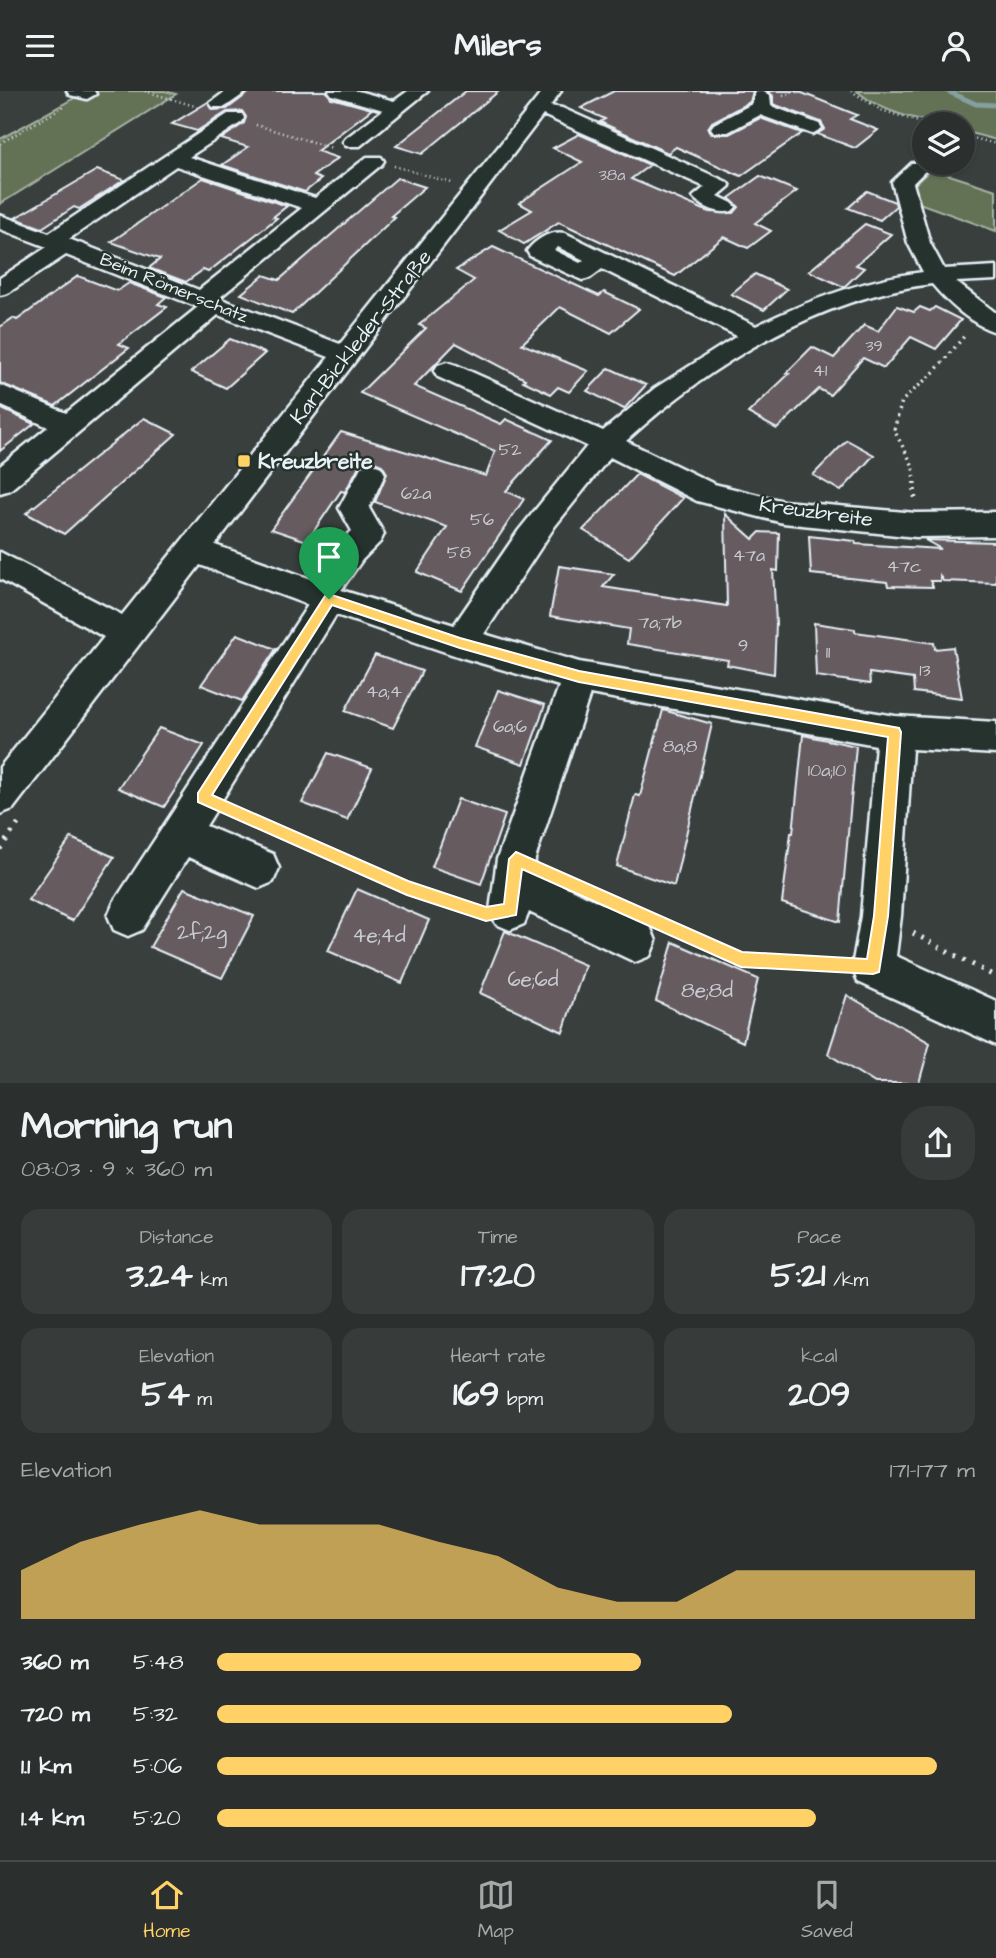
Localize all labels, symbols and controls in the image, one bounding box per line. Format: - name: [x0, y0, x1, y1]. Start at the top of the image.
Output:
- text: Milers: [454, 23, 542, 68]
- icon: menu: [21, 27, 59, 65]
- icon: person: [937, 27, 975, 65]
- map controls: [912, 112, 975, 175]
- button: layers: [912, 112, 975, 175]
- house number: 38a: [599, 164, 625, 186]
- street label: Karl-Bickleder-Straße: [284, 244, 438, 430]
- street label: Beim Römerschatz: [96, 247, 252, 329]
- house number: 39: [865, 335, 883, 357]
- house number: 41: [813, 358, 827, 383]
- house number: 52: [498, 437, 522, 462]
- place label: Kreuzbreite: [258, 447, 373, 476]
- marker: Kreuzbreite: [236, 453, 252, 469]
- house number: 62a: [401, 481, 431, 506]
- street label: Kreuzbreite: [757, 490, 875, 534]
- house number: 56: [470, 507, 494, 532]
- pin: [299, 527, 359, 599]
- icon: arrive: [310, 538, 348, 576]
- house number: 58: [447, 540, 472, 565]
- house number: 47a: [733, 543, 765, 568]
- house number: 47c: [887, 554, 921, 579]
- house number: 7a;7b: [638, 610, 682, 635]
- house number: 9: [738, 633, 748, 658]
- house number: 11: [826, 640, 830, 665]
- house number: 13: [919, 658, 931, 683]
- house number: 4a;4: [366, 679, 402, 704]
- house number: 6a;6: [493, 714, 527, 739]
- house number: 8a;8: [663, 734, 698, 759]
- house number: 10a;10: [808, 758, 846, 783]
- house number: 2f;2g: [177, 918, 227, 949]
- house number: 4e;4d: [352, 921, 406, 950]
- house number: 6e;6d: [507, 965, 559, 994]
- house number: 8e;8d: [681, 976, 733, 1005]
- text: Morning run: [21, 1101, 233, 1153]
- button: share: [901, 1106, 975, 1180]
- text: 08:03 · 9 × 360 m: [21, 1153, 212, 1185]
- text: Distance: [140, 1224, 214, 1251]
- text: Time: [478, 1224, 518, 1251]
- text: Pace: [797, 1224, 841, 1251]
- text: 3.24: [126, 1251, 193, 1300]
- text: 17:20: [461, 1251, 535, 1300]
- text: 5:21: [770, 1251, 826, 1300]
- text: km: [193, 1267, 227, 1294]
- text: /km: [826, 1267, 868, 1294]
- text: Elevation: [139, 1343, 214, 1370]
- text: Heart rate: [450, 1343, 546, 1370]
- text: kcal: [801, 1343, 838, 1370]
- text: 54: [141, 1370, 190, 1419]
- text: 169: [453, 1370, 499, 1419]
- text: 209: [788, 1370, 850, 1419]
- text: m: [190, 1386, 212, 1413]
- text: bpm: [499, 1386, 543, 1413]
- text: Elevation: [21, 1454, 112, 1486]
- text: 171–177 m: [889, 1454, 975, 1486]
- text: 360 m: [21, 1646, 89, 1678]
- text: 5:48: [133, 1646, 184, 1678]
- text: 720 m: [21, 1698, 90, 1730]
- text: 5:32: [133, 1698, 178, 1730]
- text: 1.1 km: [21, 1750, 71, 1782]
- text: 5:06: [133, 1750, 182, 1782]
- text: 1.4 km: [21, 1802, 84, 1834]
- text: 5:20: [133, 1802, 181, 1834]
- tab: Home: [143, 1876, 190, 1945]
- tab: Map: [477, 1876, 515, 1945]
- tab: Saved: [801, 1876, 853, 1945]

